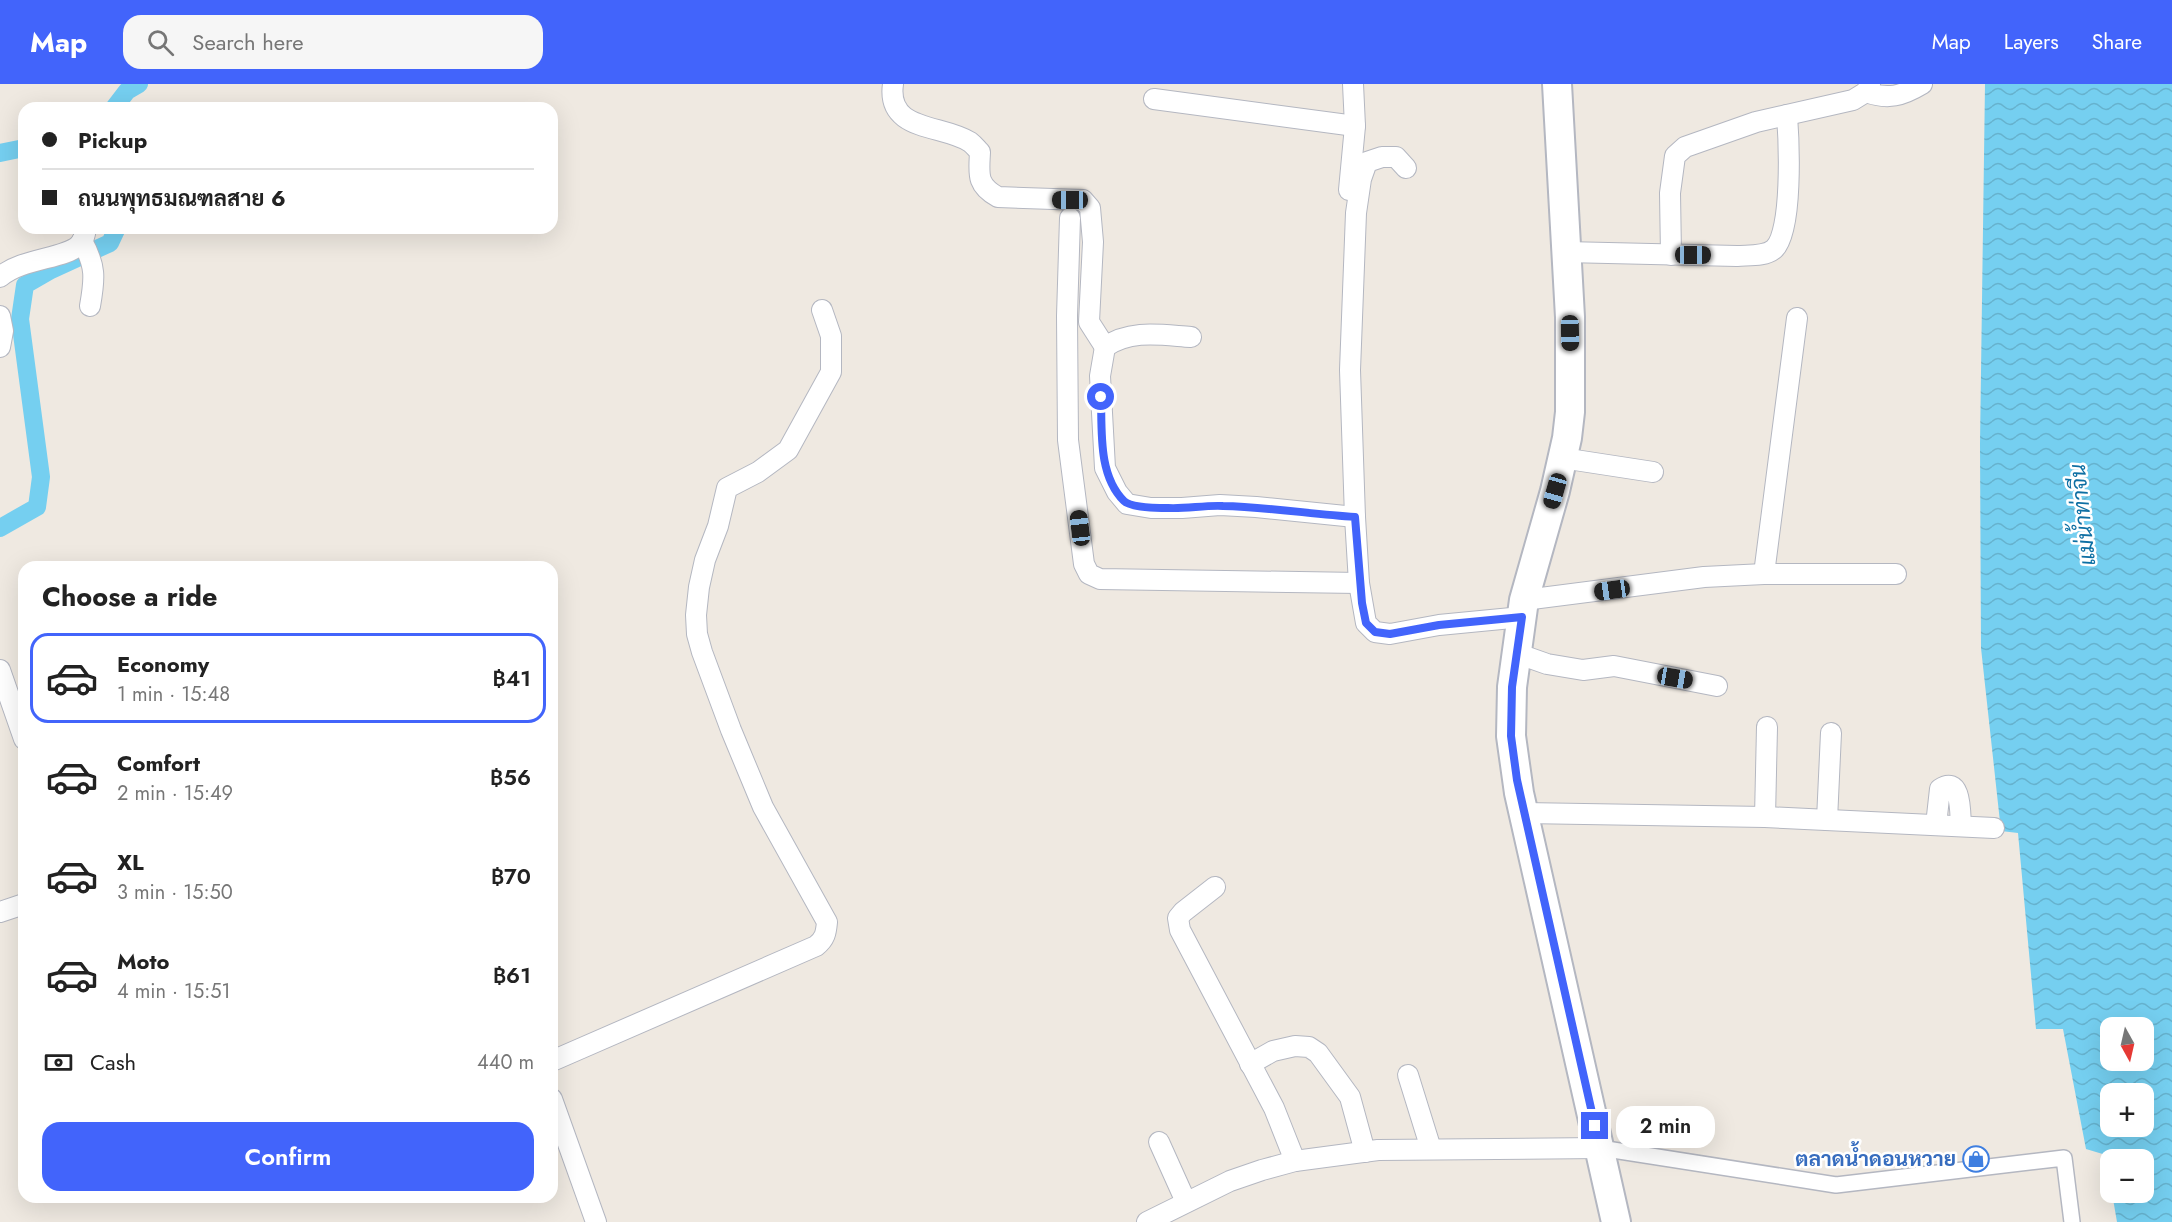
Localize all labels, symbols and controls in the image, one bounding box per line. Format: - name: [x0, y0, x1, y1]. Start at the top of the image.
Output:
- search box: [123, 15, 543, 69]
- text: Map: [30, 22, 87, 63]
- icon: search: [144, 26, 177, 59]
- text: Search here: [192, 26, 304, 58]
- text: Map: [1932, 27, 1971, 57]
- text: Layers: [2004, 27, 2059, 57]
- text: Share: [2092, 27, 2142, 57]
- text: Pickup: [78, 124, 147, 156]
- text: ถนนพุทธมณฑลสาย 6: [78, 182, 286, 214]
- car: [1052, 191, 1088, 209]
- car: [1675, 246, 1711, 264]
- car: [1561, 315, 1579, 351]
- route start: [1087, 383, 1114, 410]
- water label: แม่น้ำท่าจีน: [2058, 462, 2103, 568]
- car: [1541, 471, 1569, 511]
- car: [1069, 509, 1091, 547]
- text: Choose a ride: [42, 577, 217, 616]
- car: [1593, 579, 1631, 601]
- text: Economy: [117, 648, 209, 680]
- icon: car: [45, 651, 99, 705]
- text: ฿41: [492, 662, 531, 694]
- car: [1656, 666, 1694, 690]
- text: 1 min · 15:48: [117, 680, 230, 709]
- text: Comfort: [117, 747, 200, 779]
- icon: car: [45, 750, 99, 804]
- text: ฿56: [490, 761, 531, 793]
- text: 2 min · 15:49: [117, 779, 233, 808]
- text: XL: [117, 846, 144, 878]
- icon: car: [45, 849, 99, 903]
- text: ฿70: [491, 860, 531, 892]
- text: 3 min · 15:50: [117, 878, 233, 907]
- text: Moto: [117, 945, 170, 977]
- icon: car: [45, 948, 99, 1002]
- text: ฿61: [493, 959, 531, 991]
- text: 4 min · 15:51: [117, 977, 231, 1006]
- north arrow: [2100, 1017, 2154, 1071]
- map controls: [2100, 1017, 2154, 1203]
- icon: cash: [42, 1046, 75, 1079]
- text: Cash: [90, 1046, 136, 1078]
- text: 440 m: [477, 1048, 534, 1077]
- button: +: [2100, 1083, 2154, 1137]
- callout: 2 min: [1616, 1105, 1715, 1147]
- route end: [1581, 1112, 1608, 1139]
- text: 2 min: [1640, 1112, 1691, 1141]
- button: Confirm: [42, 1122, 534, 1191]
- place label: ตลาดน้ำดอนหวาย: [1795, 1141, 1956, 1174]
- shop icon: ตลาดน้ำดอนหวาย: [1961, 1144, 1991, 1174]
- button: −: [2100, 1149, 2154, 1203]

